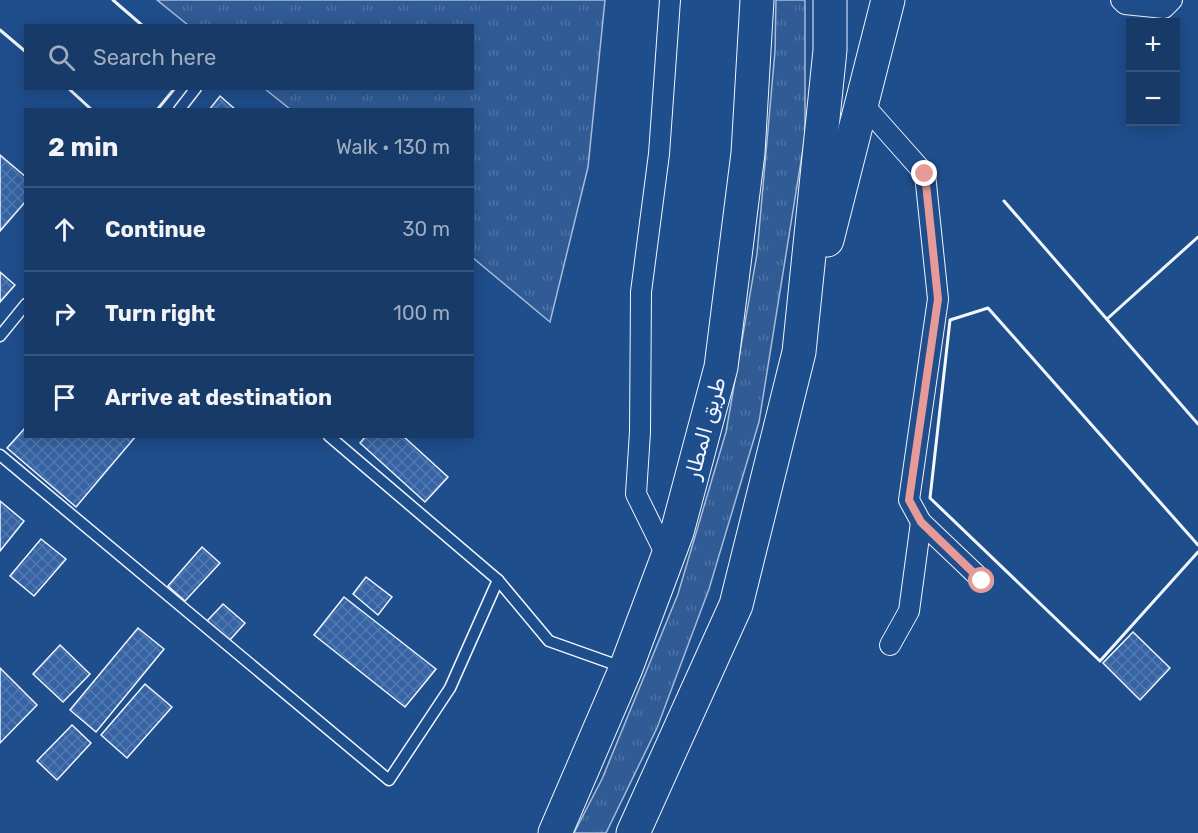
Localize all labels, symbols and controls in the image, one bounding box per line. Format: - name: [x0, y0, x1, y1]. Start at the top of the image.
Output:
- map controls: [1126, 18, 1180, 126]
- button: +: [1126, 18, 1180, 72]
- search box: [24, 24, 474, 90]
- icon: search: [45, 41, 78, 74]
- text: Search here: [93, 44, 216, 71]
- button: −: [1126, 72, 1180, 126]
- text: 2 min: [48, 132, 118, 163]
- text: Walk · 130 m: [336, 135, 450, 159]
- route end: [911, 160, 937, 186]
- icon: ahead: [48, 213, 81, 246]
- text: Continue: [105, 216, 206, 243]
- text: 30 m: [403, 217, 450, 241]
- icon: right: [48, 297, 81, 330]
- text: Turn right: [105, 300, 215, 327]
- text: 100 m: [393, 301, 450, 325]
- street label: طريق المطار: [679, 374, 731, 484]
- icon: arrive: [48, 381, 81, 414]
- text: Arrive at destination: [105, 384, 332, 411]
- route start: [968, 567, 994, 593]

